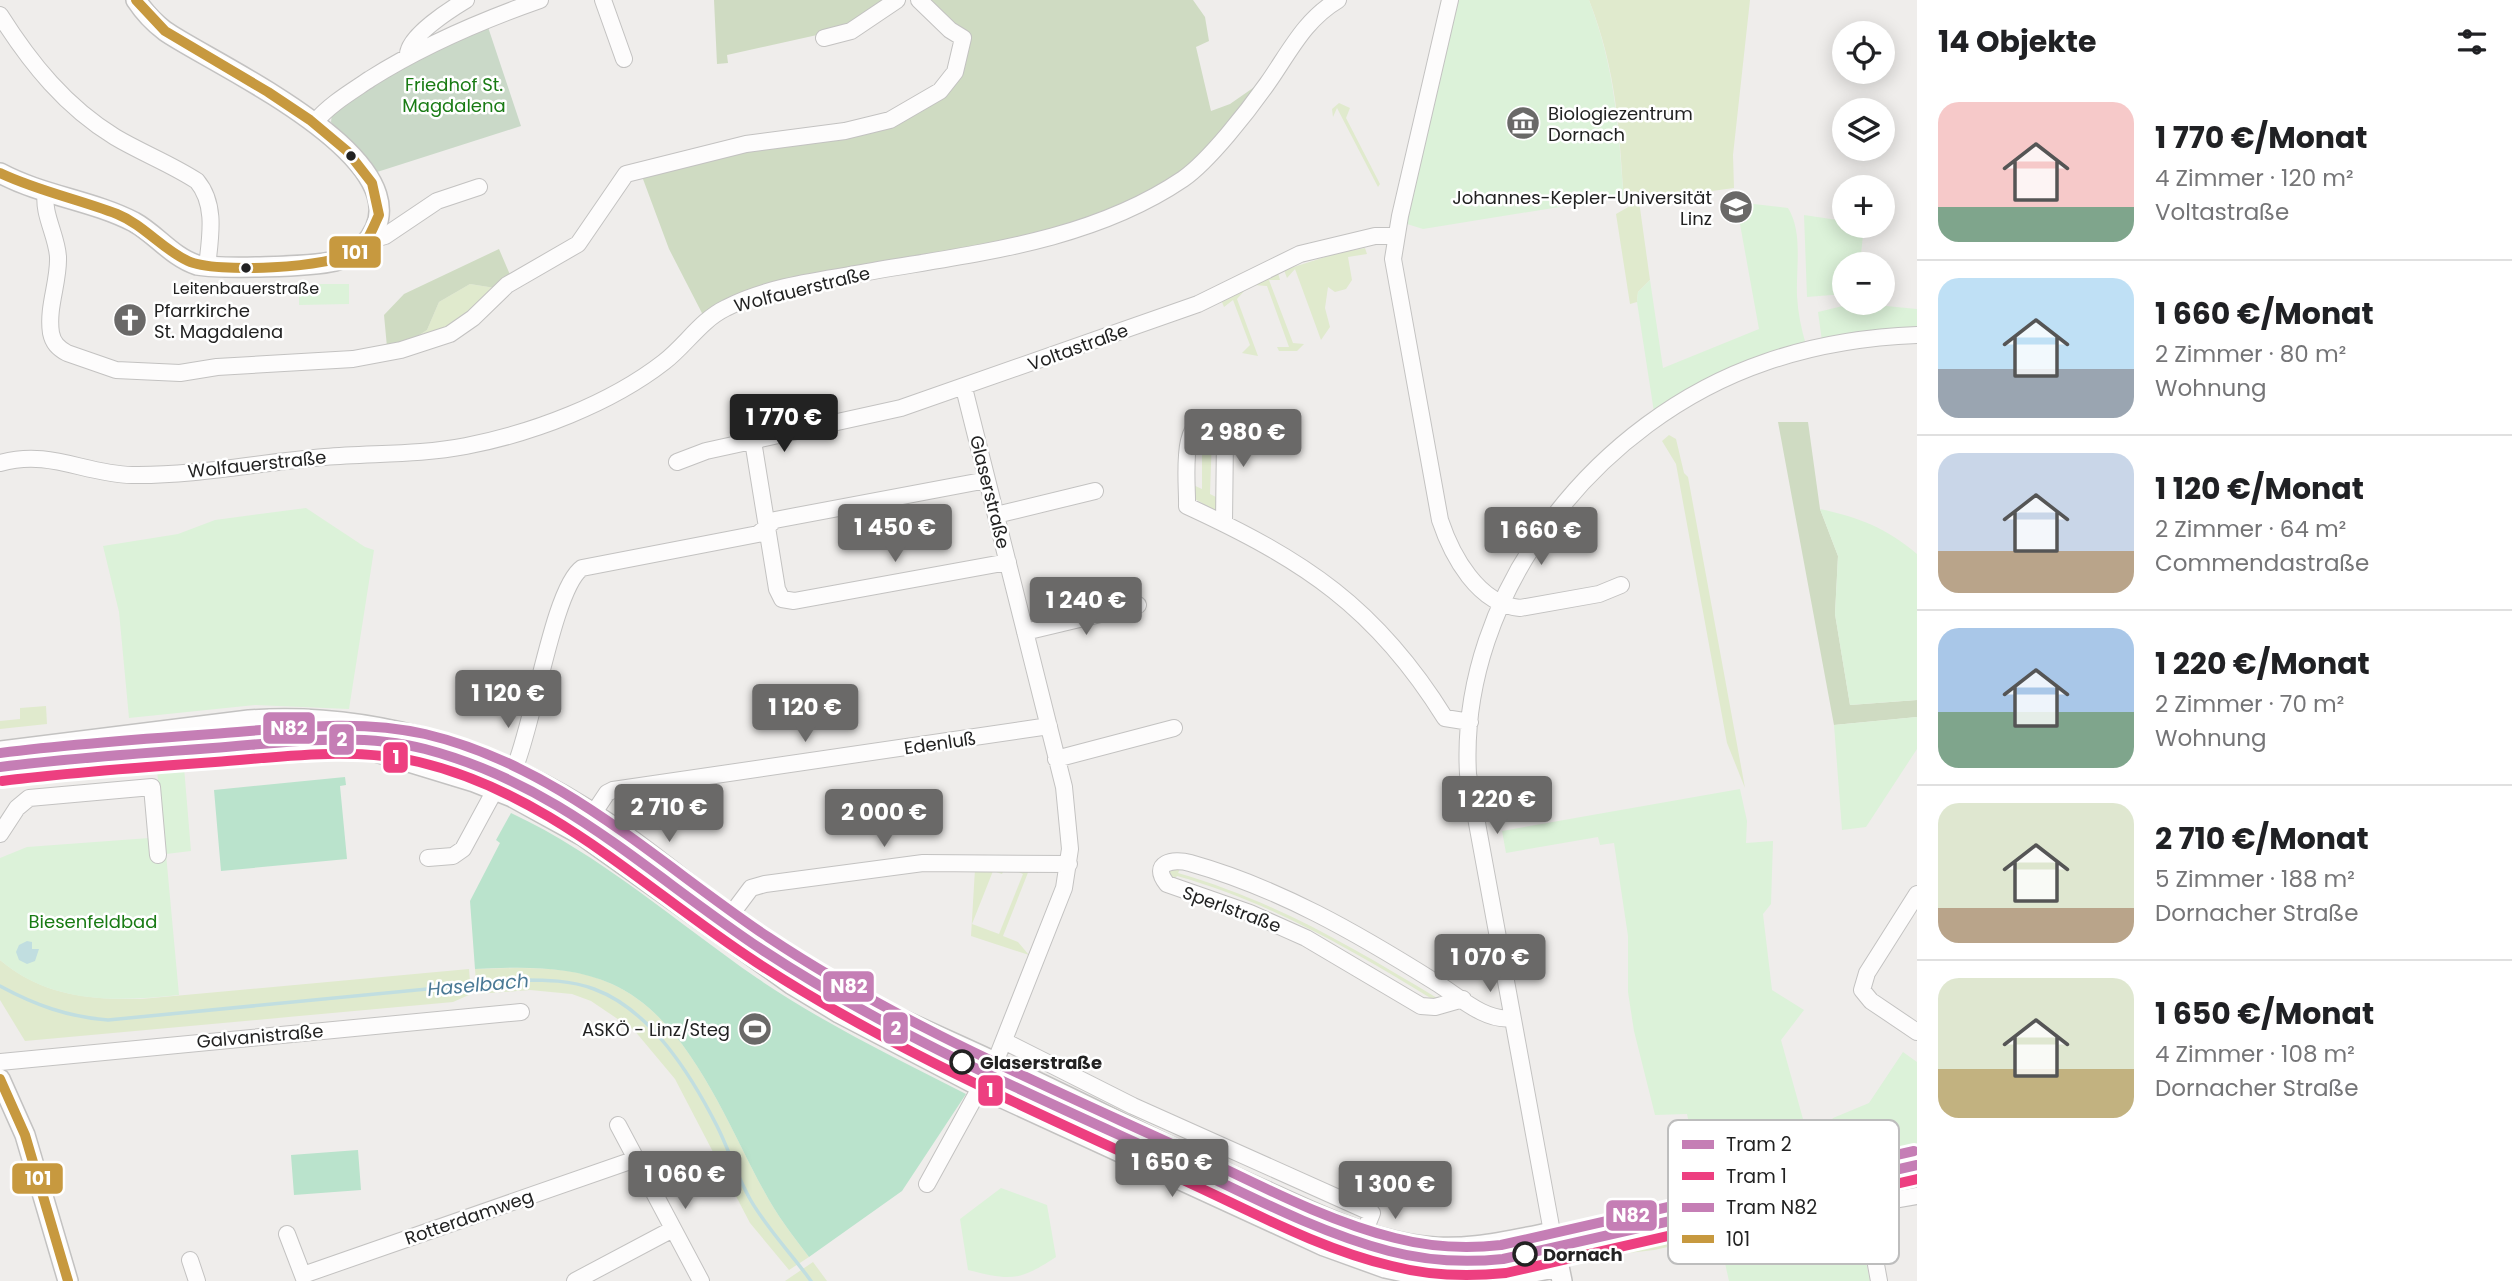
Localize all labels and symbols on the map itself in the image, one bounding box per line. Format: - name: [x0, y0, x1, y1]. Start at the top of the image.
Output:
- park label: Friedhof St. Magdalena: [402, 72, 506, 118]
- place label: Biologiezentrum Dornach: [1548, 101, 1693, 147]
- museum icon: Biologiezentrum Dornach: [1504, 104, 1542, 142]
- unlabelled marker: [344, 149, 358, 163]
- place label: Johannes-Kepler-Universität Linz: [1452, 185, 1712, 231]
- school or university icon: Johannes-Kepler-Universität Linz: [1717, 188, 1755, 226]
- line badge: 101: [328, 235, 382, 269]
- text: 101: [342, 239, 368, 266]
- street label: Wolfauerstraße: [731, 260, 873, 318]
- marker: Leitenbauerstraße: [239, 261, 253, 275]
- place label: Leitenbauerstraße: [173, 277, 319, 300]
- place label: Pfarrkirche St. Magdalena: [154, 298, 283, 344]
- church icon: Pfarrkirche St. Magdalena: [111, 301, 149, 339]
- street label: Voltastraße: [1024, 317, 1132, 377]
- pin: 1 770 €: [719, 394, 849, 454]
- pin: 2 980 €: [1178, 410, 1308, 469]
- street label: Glaserstraße: [964, 433, 1016, 551]
- street label: Wolfauerstraße: [186, 444, 328, 484]
- pin: 1 450 €: [830, 504, 960, 564]
- pin: 1 660 €: [1476, 508, 1606, 567]
- pin: 1 240 €: [1021, 578, 1151, 637]
- pin: 1 120 €: [443, 670, 573, 730]
- pin: 1 120 €: [740, 684, 870, 744]
- line badge: N82: [262, 711, 316, 745]
- text: N82: [270, 715, 308, 742]
- line badge: 2: [328, 723, 355, 756]
- text: 2: [337, 726, 348, 753]
- street label: Edenluß: [902, 726, 978, 760]
- line badge: 1: [382, 741, 409, 774]
- text: 1: [392, 744, 400, 771]
- pin: 1 220 €: [1432, 776, 1562, 836]
- pin: 2 710 €: [604, 784, 734, 844]
- pin: 2 000 €: [819, 790, 949, 849]
- street label: Sperlstraße: [1179, 880, 1285, 938]
- park label: Biesenfeldbad: [29, 909, 157, 934]
- pin: 1 070 €: [1425, 934, 1555, 994]
- water label: Haselbach: [426, 967, 530, 1003]
- line badge: N82: [822, 970, 875, 1003]
- text: N82: [830, 973, 868, 1000]
- sports icon: ASKÖ - Linz/Steg: [736, 1010, 774, 1048]
- line badge: 2: [882, 1011, 909, 1045]
- text: 2: [891, 1015, 902, 1042]
- place label: ASKÖ - Linz/Steg: [582, 1017, 730, 1042]
- street label: Galvanistraße: [196, 1018, 324, 1054]
- marker: Glaserstraße: [950, 1050, 974, 1074]
- place label: Glaserstraße: [980, 1050, 1102, 1075]
- line badge: 1: [977, 1074, 1004, 1107]
- text: 1: [986, 1077, 994, 1104]
- legend: [1668, 1120, 1899, 1264]
- text: Tram 2: [1726, 1131, 1792, 1158]
- pin: 1 650 €: [1107, 1140, 1237, 1199]
- pin: 1 060 €: [620, 1152, 750, 1211]
- line badge: 101: [11, 1162, 64, 1195]
- pin: 1 300 €: [1330, 1162, 1460, 1221]
- text: Tram 1: [1726, 1163, 1787, 1190]
- text: 101: [25, 1165, 51, 1192]
- street label: Rotterdamweg: [401, 1183, 537, 1251]
- text: Tram N82: [1726, 1194, 1817, 1221]
- line badge: N82: [1605, 1199, 1658, 1232]
- text: N82: [1612, 1202, 1650, 1229]
- text: 101: [1726, 1226, 1750, 1253]
- marker: Dornach: [1513, 1242, 1537, 1266]
- place label: Dornach: [1543, 1242, 1623, 1267]

